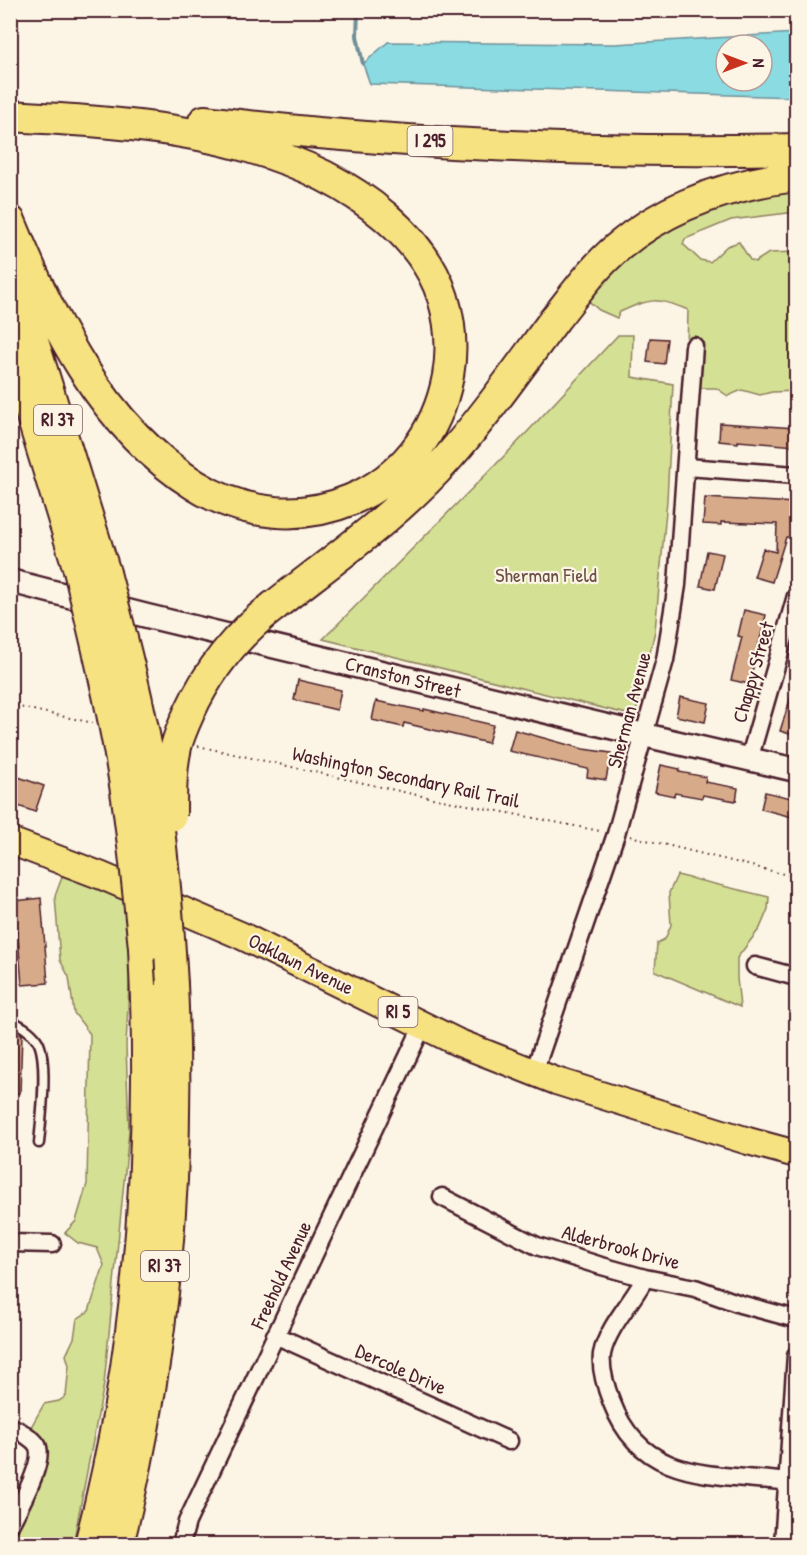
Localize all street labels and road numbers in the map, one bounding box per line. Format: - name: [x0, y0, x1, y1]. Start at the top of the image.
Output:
- road number: I 295: [408, 126, 452, 156]
- road number: RI 37: [34, 405, 82, 435]
- street label: Chappy Street: [725, 617, 780, 726]
- street label: Cranston Street: [342, 649, 465, 704]
- street label: Sherman Avenue: [600, 649, 657, 771]
- street label: Washington Secondary Rail Trail: [290, 739, 523, 814]
- street label: Oaklawn Avenue: [244, 926, 358, 1001]
- road number: RI 5: [378, 997, 418, 1027]
- street label: Freehold Avenue: [243, 1216, 317, 1334]
- street label: Alderbrook Drive: [559, 1218, 683, 1275]
- road number: RI 37: [141, 1251, 189, 1281]
- street label: Dercole Drive: [352, 1337, 451, 1401]

